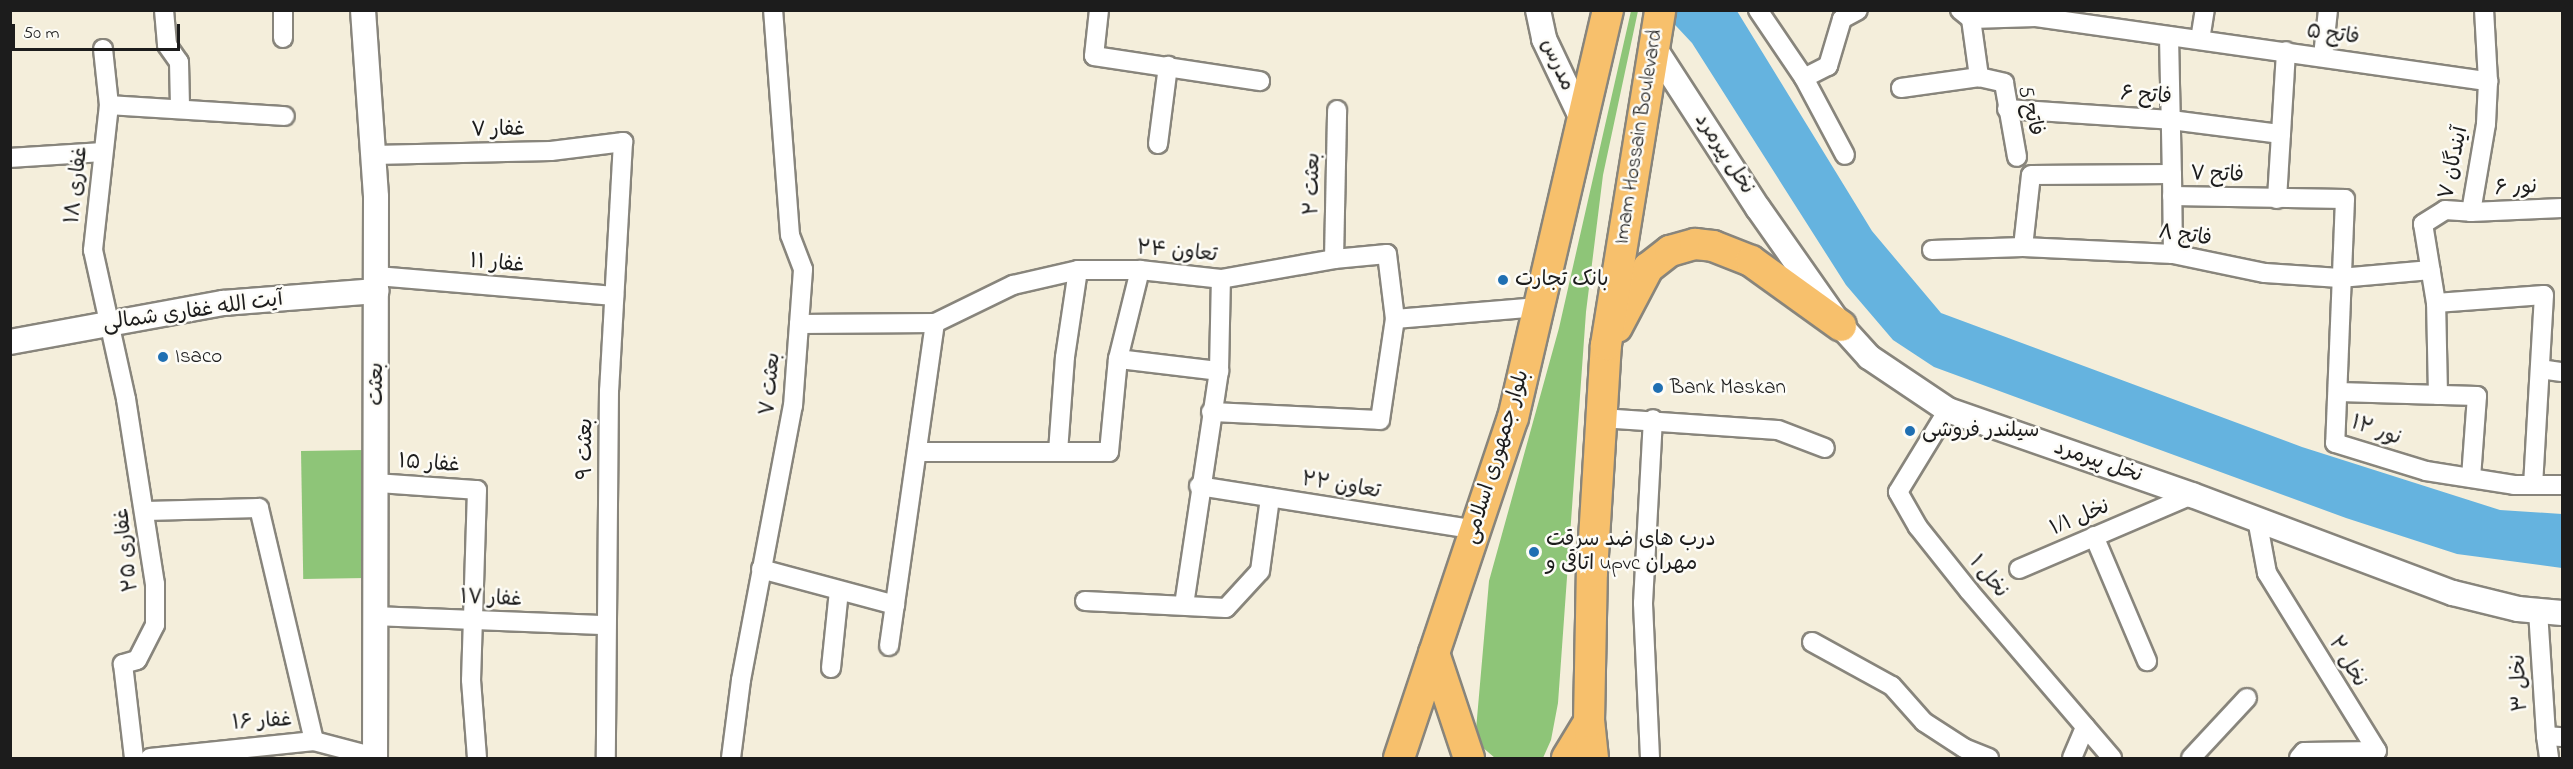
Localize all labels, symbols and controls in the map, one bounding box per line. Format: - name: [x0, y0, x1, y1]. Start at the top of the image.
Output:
- scale bar: [15, 12, 183, 50]
- street label: فاتح ۵: [2305, 19, 2361, 51]
- text: 50 m: [23, 21, 60, 47]
- street label: Imam Hossain Boulevard: [1610, 28, 1668, 246]
- street label: مدرس: [1534, 35, 1580, 95]
- street label: فاتح ۶: [2119, 82, 2173, 110]
- street label: فاتح 5: [2012, 83, 2048, 139]
- street label: نخل پیرمرد: [1688, 109, 1760, 199]
- street label: غفار ۷: [471, 117, 525, 143]
- street label: آیندگان ۷: [2434, 124, 2474, 202]
- street label: غفاری ۱۸: [60, 145, 94, 225]
- street label: بعثت ۲: [1300, 152, 1326, 216]
- street label: فاتح ۷: [2190, 161, 2244, 189]
- street label: نور ۶: [2494, 174, 2538, 202]
- street label: فاتح ۸: [2157, 220, 2213, 252]
- street label: تعاون ۲۴: [1136, 236, 1218, 268]
- street label: غفار ۱۱: [469, 249, 525, 279]
- place label: بانک تجارت: [1515, 267, 1609, 293]
- marker: بانک تجارت: [1496, 273, 1510, 287]
- street label: آیت الله غفاری شمالی: [101, 287, 285, 337]
- place label: Isaco: [175, 344, 222, 370]
- marker: Isaco: [156, 350, 170, 364]
- street label: بعثت ۷: [756, 351, 786, 417]
- street label: بعثت: [364, 362, 390, 406]
- street label: بلوار جمهوری اسلامی: [1459, 367, 1535, 547]
- place label: Bank Maskan: [1670, 375, 1786, 401]
- marker: Bank Maskan: [1651, 381, 1665, 395]
- street label: نور ۱۲: [2348, 411, 2404, 451]
- street label: بعثت ۹: [573, 418, 599, 480]
- place label: سیلندر فروشی: [1922, 418, 2039, 444]
- marker: سیلندر فروشی: [1903, 424, 1917, 438]
- street label: نخل پیرمرد: [2051, 435, 2145, 489]
- street label: غفار ۱۵: [397, 449, 461, 479]
- street label: تعاون ۲۲: [1300, 467, 1382, 505]
- street label: نخل ۱/۱: [2047, 494, 2113, 542]
- street label: غفاری ۲۵: [109, 507, 145, 593]
- place label: درب های ضد سرقت اتاقی و upvc مهران: [1546, 527, 1716, 577]
- marker: درب های ضد سرقت اتاقی و upvc مهران: [1527, 545, 1541, 559]
- street label: نخل ۱: [1963, 551, 2013, 603]
- street label: غفار ۱۷: [460, 585, 522, 613]
- street label: نخل ۲: [2322, 632, 2372, 692]
- street label: نخل ۳: [2506, 654, 2534, 712]
- street label: غفار ۱۶: [231, 707, 293, 737]

